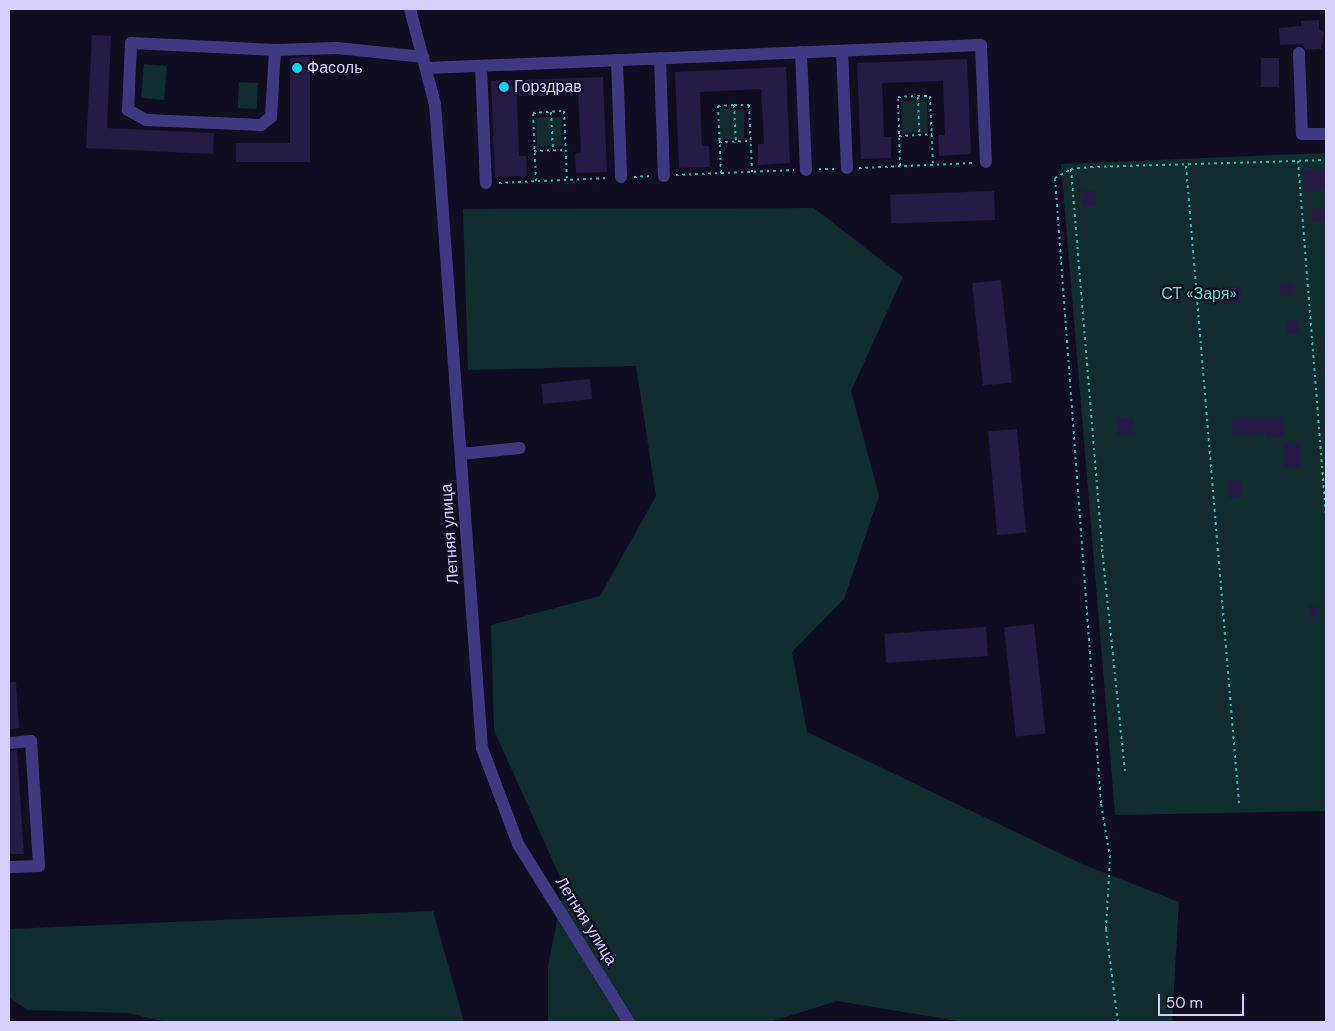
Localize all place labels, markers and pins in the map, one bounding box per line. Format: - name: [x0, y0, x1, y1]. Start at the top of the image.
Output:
- place label: Фасоль: [307, 58, 362, 78]
- marker: Фасоль: [291, 62, 303, 74]
- place label: Горздрав: [514, 77, 582, 97]
- marker: Горздрав: [498, 81, 510, 93]

